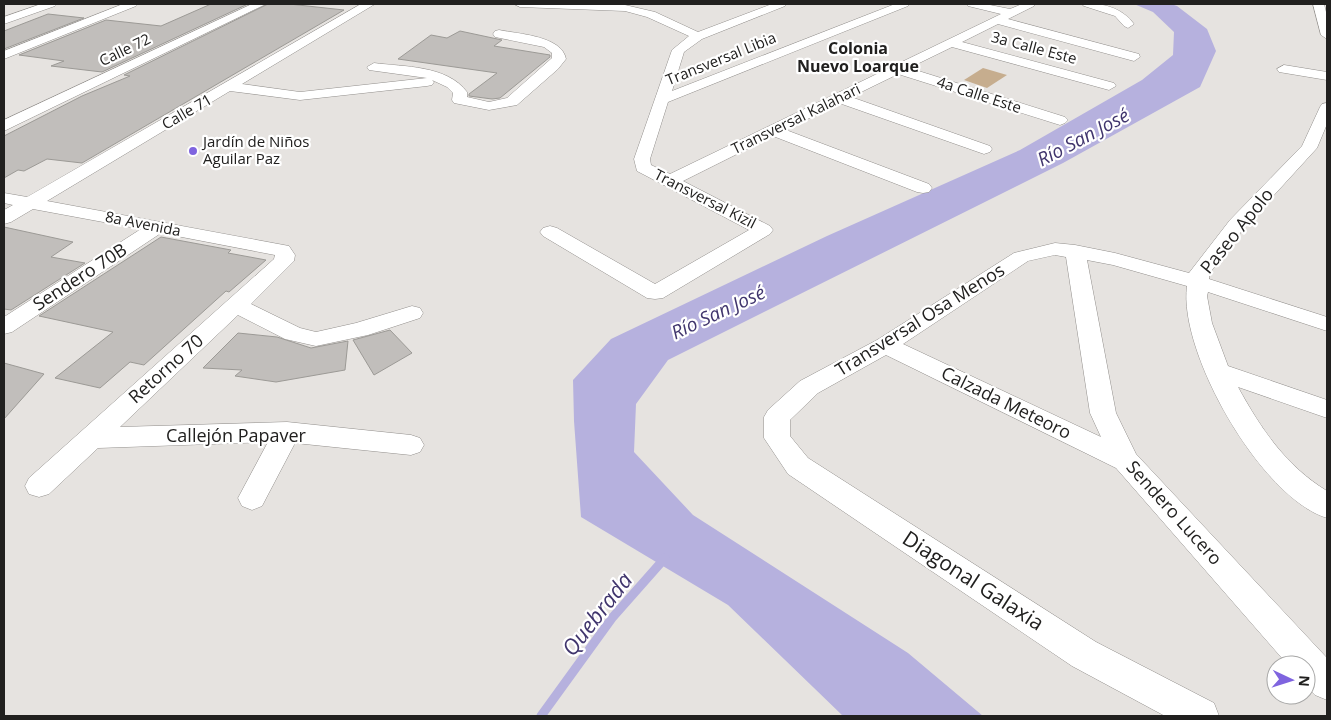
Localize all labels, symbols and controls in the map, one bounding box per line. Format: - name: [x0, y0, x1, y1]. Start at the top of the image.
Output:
- street label: 3a Calle Este: [989, 26, 1079, 68]
- street label: Transversal Libia: [663, 27, 779, 89]
- street label: Calle 72: [96, 28, 154, 70]
- district label: Colonia Nuevo Loarque: [797, 37, 919, 77]
- street label: 4a Calle Este: [934, 71, 1024, 117]
- street label: Transversal Kalahari: [728, 78, 863, 158]
- street label: Calle 71: [158, 89, 215, 134]
- water label: Río San José: [1032, 102, 1134, 172]
- place label: Jardín de Niños Aguilar Paz: [201, 131, 310, 168]
- marker: Jardín de Niños Aguilar Paz: [187, 145, 199, 157]
- street label: Transversal Kizil: [651, 164, 760, 232]
- street label: Paseo Apolo: [1194, 183, 1278, 278]
- street label: 8a Avenida: [104, 206, 183, 240]
- street label: Sendero 70B: [28, 237, 131, 315]
- street label: Transversal Osa Menos: [830, 257, 1009, 381]
- water label: Río San José: [667, 279, 770, 345]
- street label: Retorno 70: [123, 328, 208, 408]
- street label: Calzada Meteoro: [937, 360, 1075, 444]
- street label: Callejón Papaver: [166, 423, 307, 447]
- street label: Sendero Lucero: [1122, 455, 1228, 570]
- street label: Diagonal Galaxia: [897, 524, 1050, 636]
- water label: Quebrada: [554, 565, 638, 661]
- north arrow: [1266, 655, 1316, 705]
- text: N: [1295, 675, 1314, 687]

